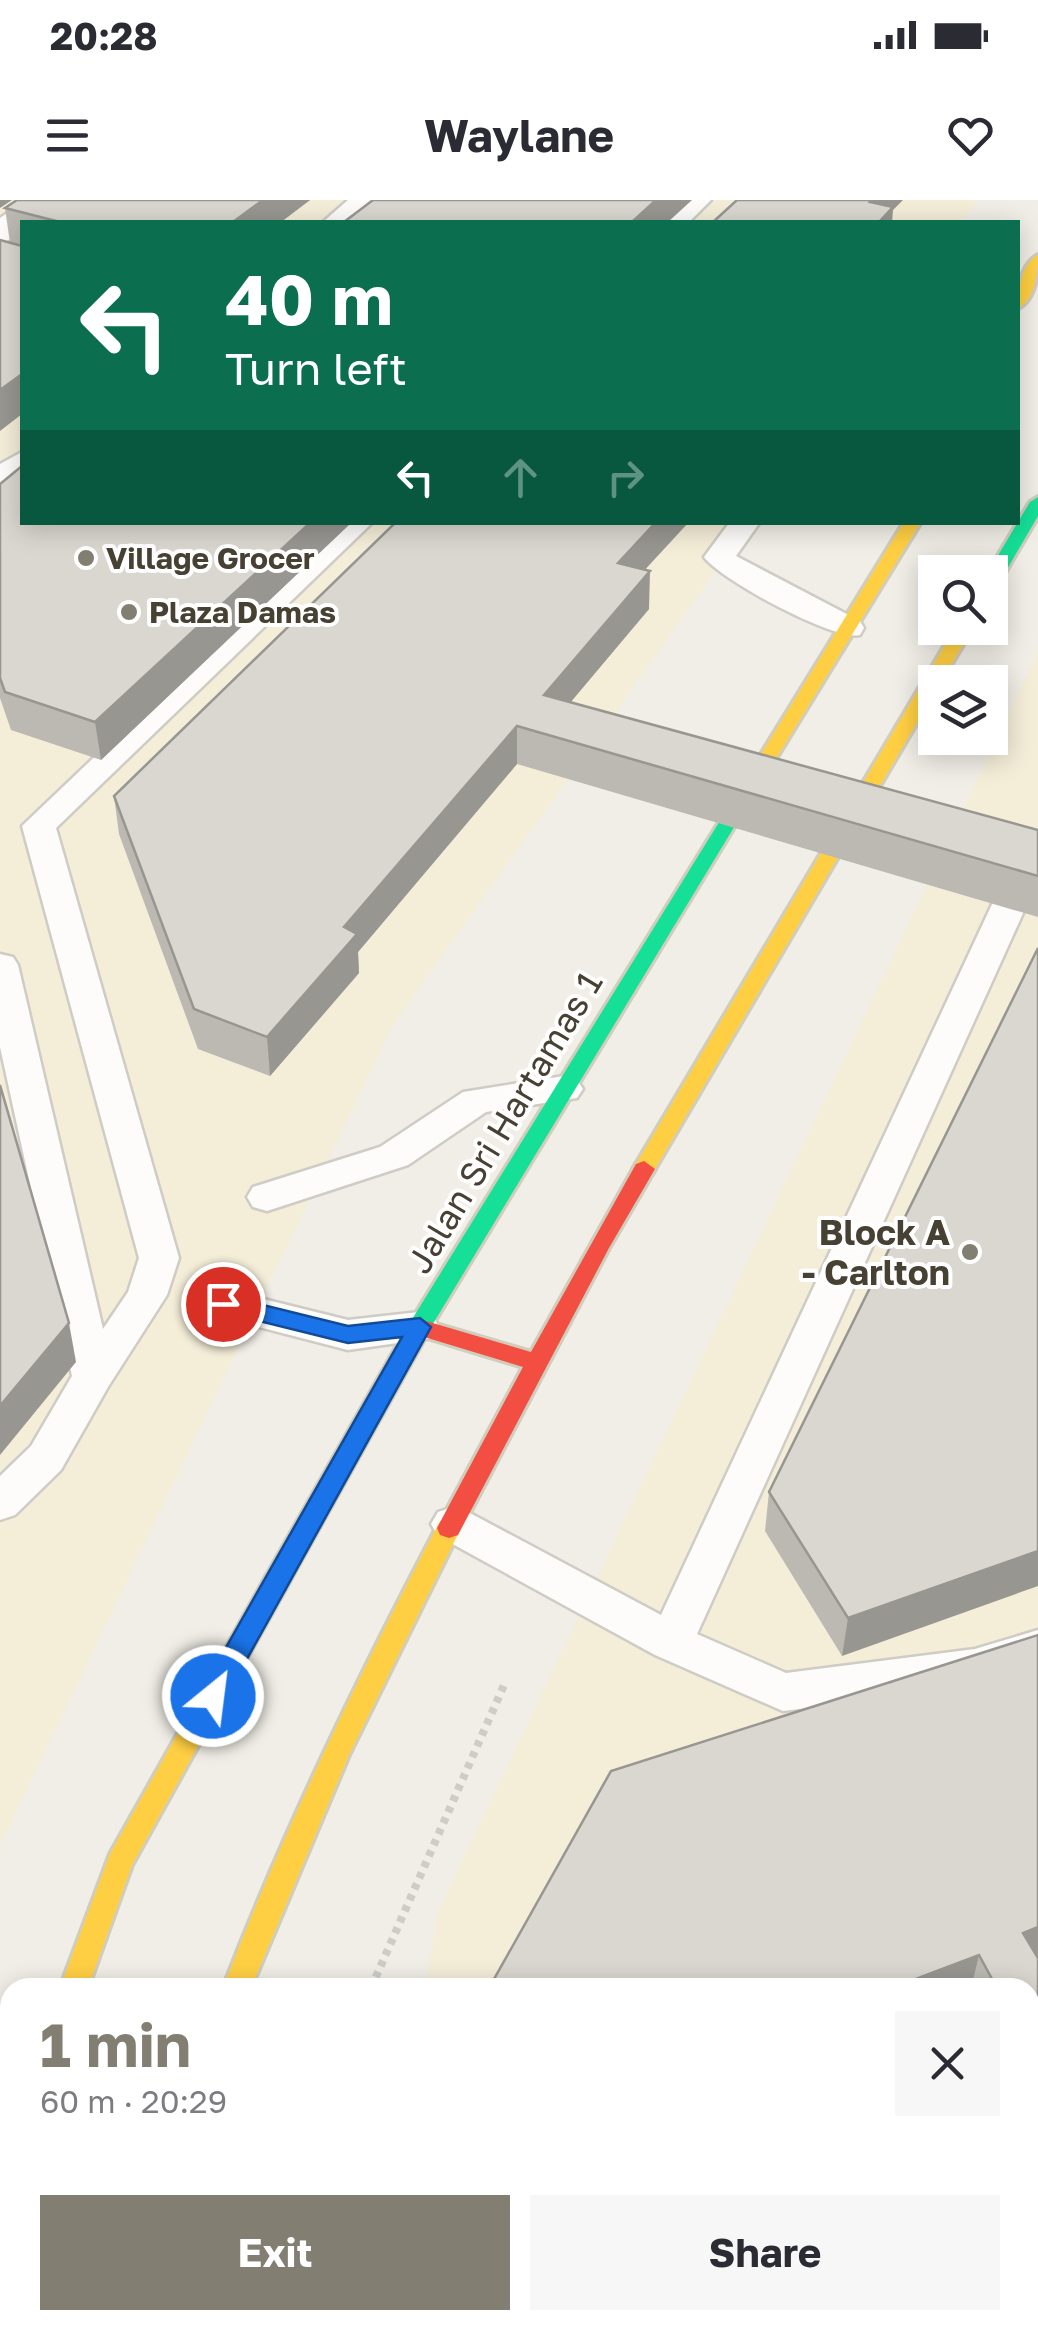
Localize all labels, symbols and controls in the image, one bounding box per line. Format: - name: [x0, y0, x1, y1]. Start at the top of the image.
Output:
- text: 20:28: [50, 13, 158, 58]
- icon: menu: [40, 108, 95, 163]
- text: Waylane: [424, 108, 614, 162]
- icon: heart: [943, 108, 998, 163]
- text: 40 m: [225, 256, 393, 340]
- icon: left: [60, 260, 190, 390]
- text: Turn left: [225, 341, 407, 395]
- icon: left: [388, 450, 443, 505]
- icon: ahead: [493, 450, 548, 505]
- icon: right: [598, 450, 653, 505]
- place label: Village Grocer: [106, 540, 315, 576]
- marker: Village Grocer: [75, 547, 97, 569]
- map controls: [918, 555, 1008, 755]
- button: search: [918, 555, 1008, 645]
- place label: Plaza Damas: [149, 594, 336, 630]
- marker: Plaza Damas: [118, 601, 140, 623]
- button: layers: [918, 665, 1008, 755]
- street label: Jalan Sri Hartamas 1: [397, 964, 611, 1280]
- place label: Block A - Carlton: [802, 1211, 950, 1293]
- marker: Block A - Carlton: [959, 1241, 981, 1263]
- pin: [181, 1262, 266, 1347]
- icon: arrive: [196, 1277, 251, 1332]
- position arrow: [161, 1644, 265, 1748]
- text: 1 min: [40, 2008, 191, 2080]
- button: close: [895, 2011, 1000, 2116]
- text: 60 m · 20:29: [40, 2082, 227, 2120]
- button: Exit: [40, 2195, 510, 2310]
- button: Share: [530, 2195, 1000, 2310]

